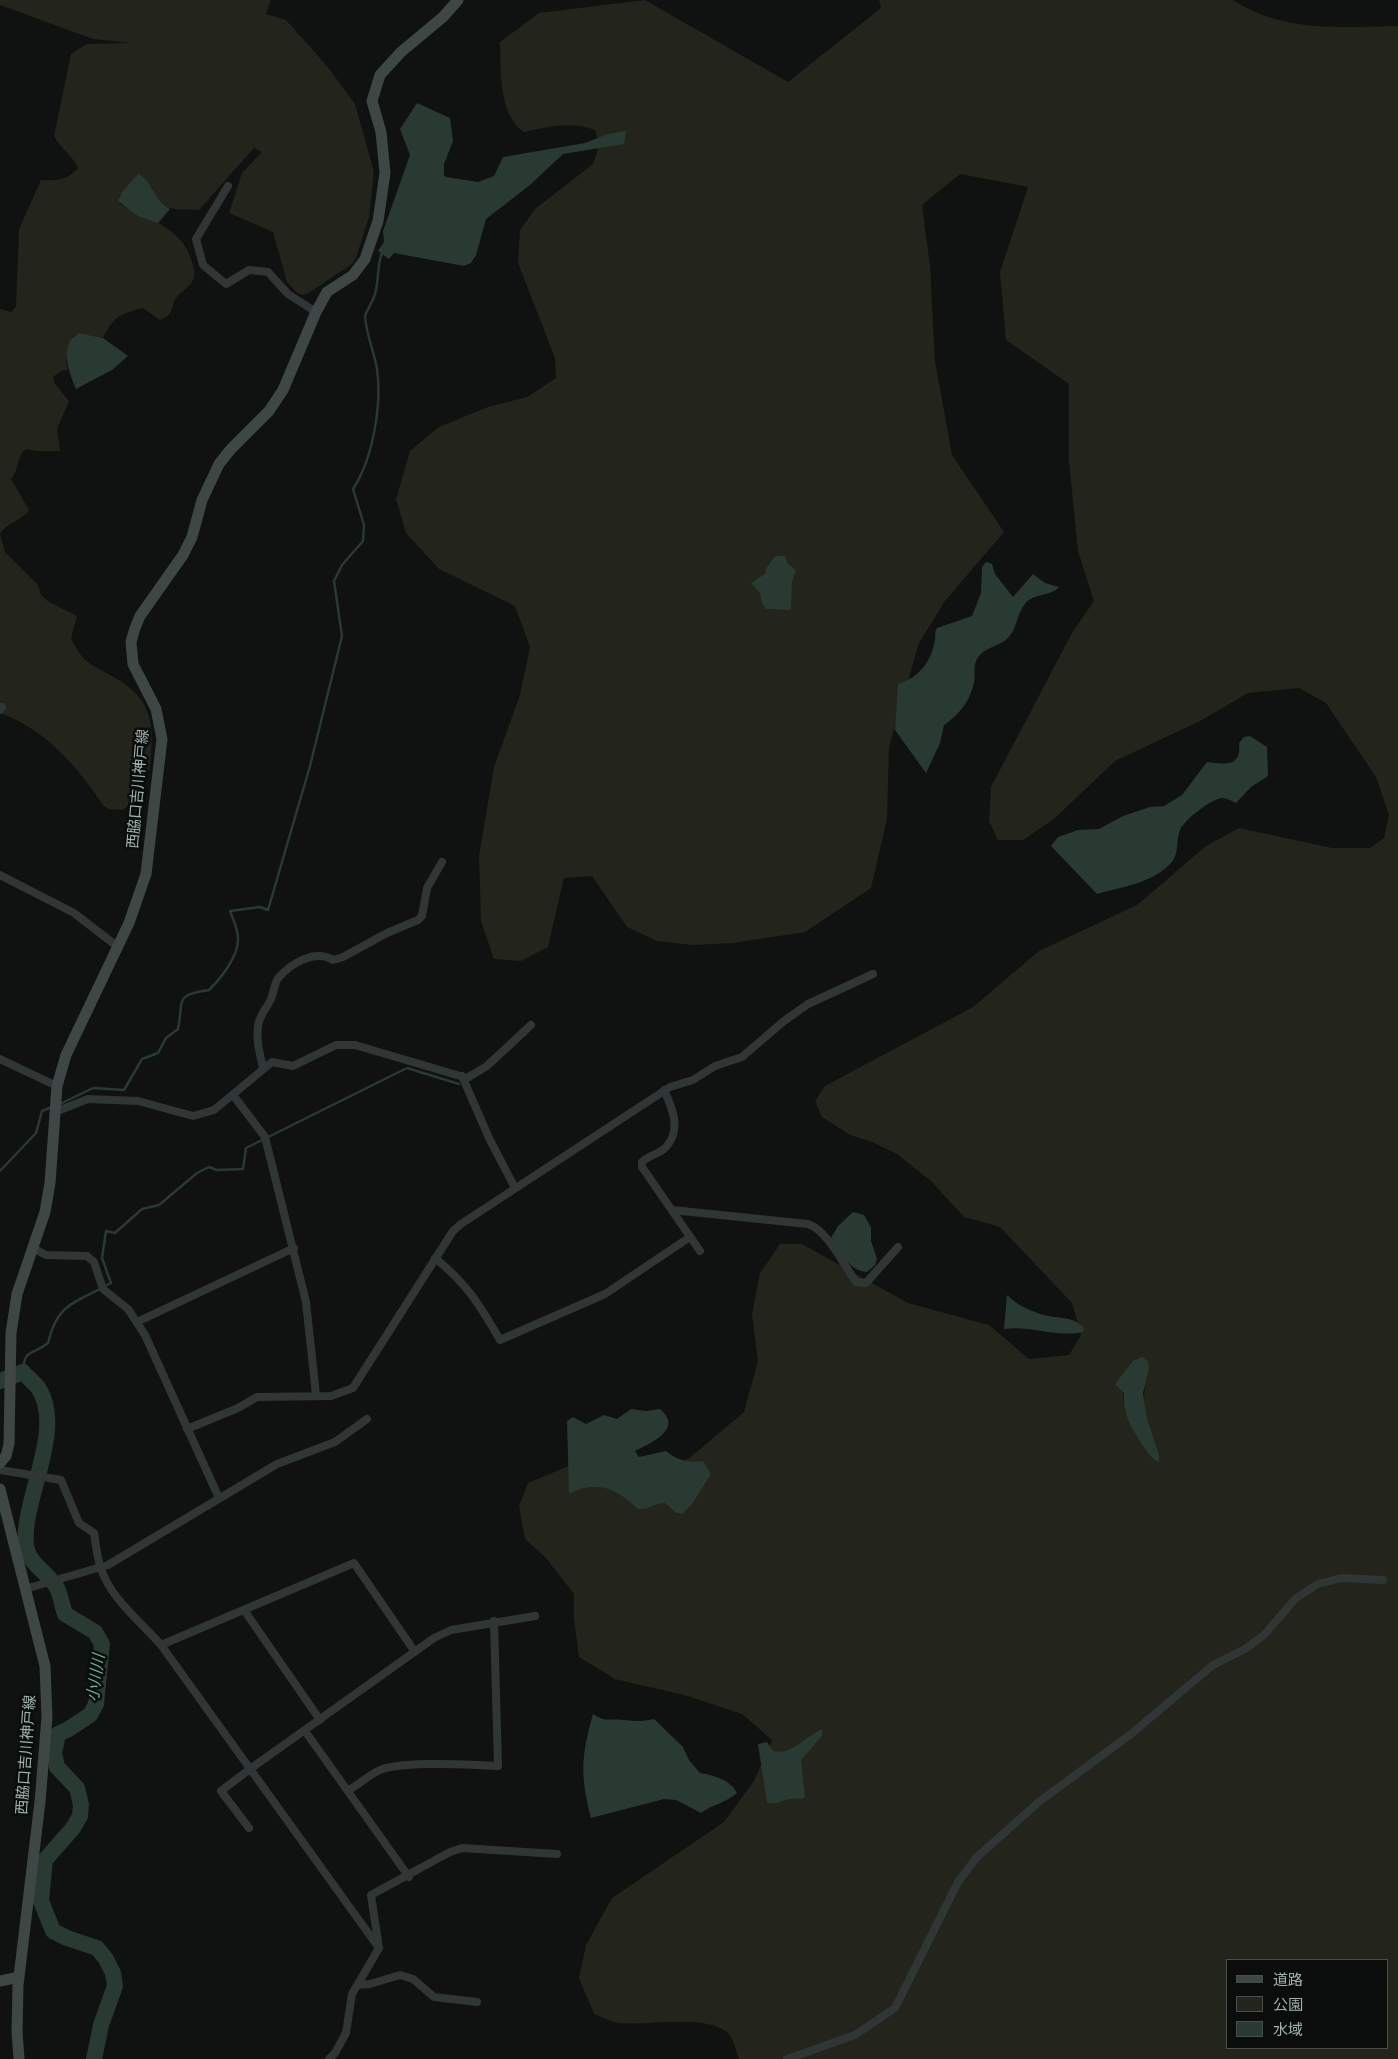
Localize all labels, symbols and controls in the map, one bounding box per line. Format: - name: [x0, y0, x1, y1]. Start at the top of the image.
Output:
- street label: 西脇口吉川神戸線: [125, 728, 153, 850]
- water label: 小川川: [84, 1653, 110, 1703]
- street label: 西脇口吉川神戸線: [14, 1695, 40, 1815]
- legend: [1226, 1959, 1388, 2049]
- text: 道路: [1273, 1971, 1303, 1989]
- text: 公園: [1273, 1996, 1303, 2014]
- text: 水域: [1273, 2021, 1303, 2039]

